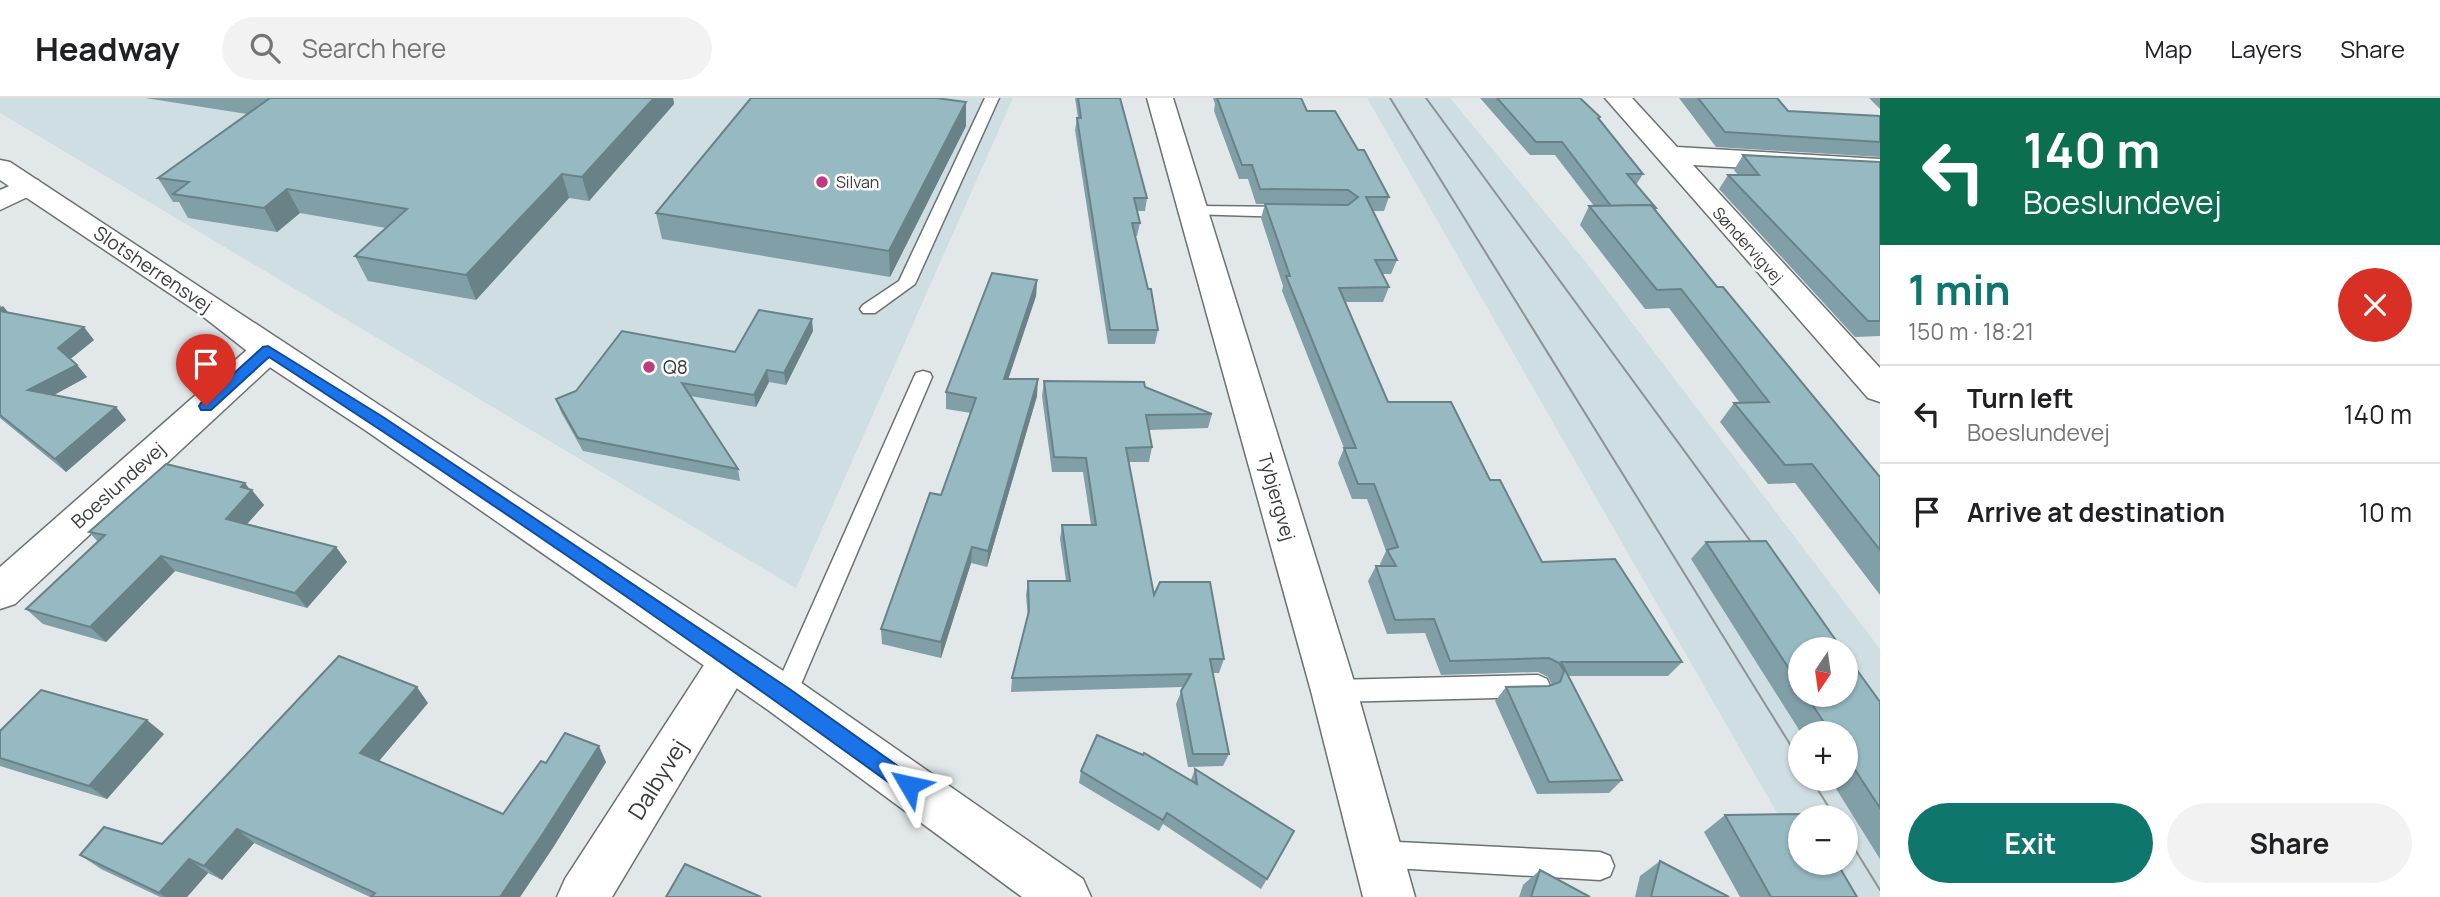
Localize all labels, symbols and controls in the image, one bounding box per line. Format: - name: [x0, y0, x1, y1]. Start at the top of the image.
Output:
- search box: [222, 17, 712, 80]
- text: Headway: [35, 26, 180, 71]
- icon: search: [246, 29, 284, 67]
- text: Search here: [302, 30, 446, 66]
- text: Map: [2145, 32, 2192, 65]
- text: Layers: [2230, 32, 2302, 65]
- text: Share: [2340, 32, 2405, 65]
- text: 140 m: [2023, 116, 2160, 183]
- icon: left: [1908, 126, 1999, 217]
- place label: Silvan: [836, 171, 879, 193]
- marker: Silvan: [814, 174, 830, 190]
- text: Boeslundevej: [2023, 180, 2222, 224]
- street label: Søndervigvej: [1708, 202, 1788, 288]
- street label: Slotsherrensvej: [89, 220, 217, 318]
- text: 1 min: [1908, 260, 2011, 318]
- button: close: [2338, 268, 2412, 342]
- text: 150 m · 18:21: [1908, 315, 2034, 347]
- pin: [176, 334, 236, 406]
- icon: arrive: [187, 345, 225, 383]
- place label: Q8: [663, 354, 688, 380]
- marker: Q8: [641, 359, 657, 375]
- text: Turn left: [1967, 380, 2074, 416]
- icon: left: [1908, 395, 1946, 433]
- text: 140 m: [2343, 396, 2412, 432]
- text: Boeslundevej: [1967, 416, 2110, 448]
- street label: Boeslundevej: [65, 436, 171, 534]
- street label: Tybjergvej: [1252, 450, 1302, 544]
- icon: arrive: [1908, 493, 1946, 531]
- text: Arrive at destination: [1967, 494, 2225, 530]
- text: 10 m: [2359, 494, 2412, 530]
- north arrow: [1788, 637, 1858, 707]
- map controls: [1788, 637, 1858, 875]
- button: +: [1788, 721, 1858, 791]
- street label: Dalbyvej: [620, 733, 694, 825]
- position arrow: [872, 748, 946, 822]
- button: Exit: [1908, 803, 2153, 883]
- button: Share: [2167, 803, 2412, 883]
- button: −: [1788, 805, 1858, 875]

